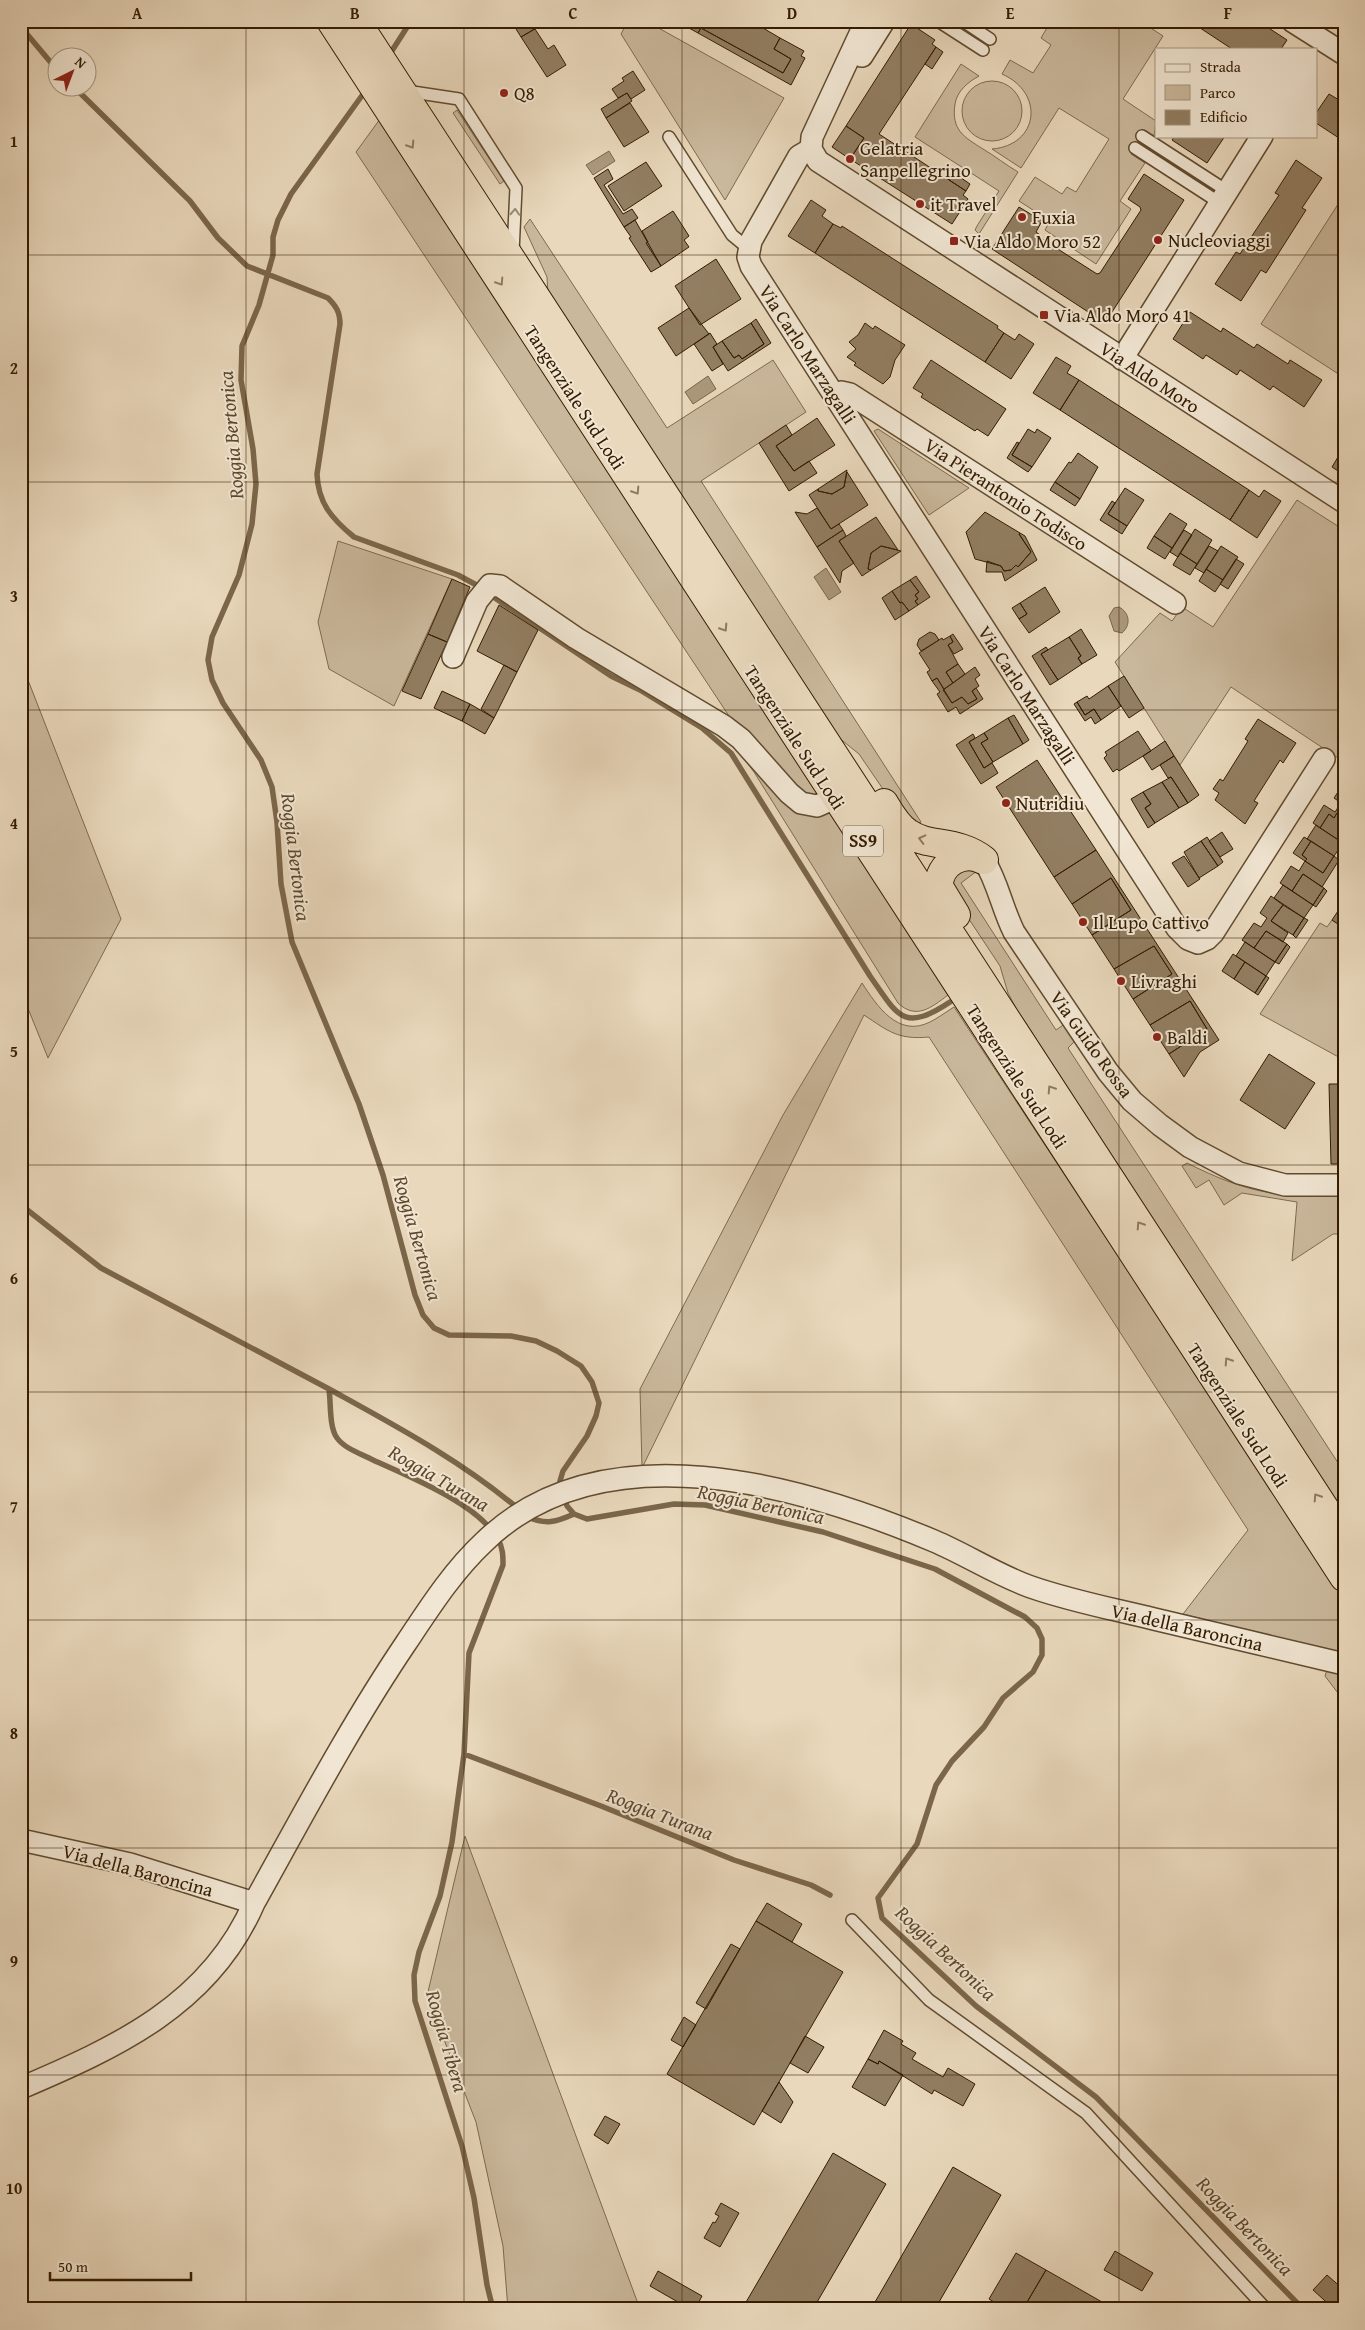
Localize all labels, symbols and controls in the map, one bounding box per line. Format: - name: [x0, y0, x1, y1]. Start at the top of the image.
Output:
- text: A: [132, 1, 143, 25]
- text: B: [350, 1, 360, 25]
- text: C: [568, 1, 578, 25]
- text: D: [787, 1, 797, 25]
- text: E: [1006, 1, 1015, 25]
- text: F: [1224, 1, 1232, 25]
- north arrow: [48, 48, 98, 98]
- legend: [1155, 48, 1318, 138]
- text: N: [71, 52, 91, 73]
- text: Strada: [1200, 56, 1241, 77]
- place label: Q8: [514, 79, 535, 107]
- text: Parco: [1200, 82, 1236, 103]
- marker: Q8: [498, 87, 510, 99]
- text: Edificio: [1200, 106, 1248, 127]
- text: 1: [10, 129, 18, 153]
- place label: Gelatria Sanpellegrino: [860, 134, 971, 184]
- one-way arrow: [405, 140, 415, 149]
- marker: Gelatria Sanpellegrino: [844, 153, 856, 165]
- place label: it Travel: [930, 190, 996, 218]
- marker: it Travel: [914, 198, 926, 210]
- place label: Fuxia: [1032, 203, 1076, 231]
- one-way arrow: [510, 208, 521, 216]
- marker: Fuxia: [1016, 211, 1028, 223]
- place label: Nucleoviaggi: [1168, 226, 1270, 254]
- place label: Via Aldo Moro 52: [964, 227, 1101, 255]
- marker: Nucleoviaggi: [1152, 234, 1164, 246]
- marker: Via Aldo Moro 52: [948, 235, 960, 247]
- one-way arrow: [494, 276, 503, 285]
- street label: Via Carlo Marzagalli: [752, 279, 864, 429]
- place label: Via Aldo Moro 41: [1054, 301, 1191, 329]
- marker: Via Aldo Moro 41: [1038, 309, 1050, 321]
- street label: Tangenziale Sud Lodi: [518, 319, 632, 475]
- street label: Via Aldo Moro: [1094, 334, 1206, 420]
- text: 2: [10, 356, 18, 380]
- water label: Roggia Bertonica: [210, 369, 251, 501]
- street label: Via Pierantonio Todisco: [919, 431, 1093, 557]
- one-way arrow: [630, 486, 639, 495]
- text: 3: [10, 584, 18, 608]
- street label: Via Carlo Marzagalli: [971, 620, 1083, 770]
- one-way arrow: [718, 622, 728, 631]
- street label: Tangenziale Sud Lodi: [738, 659, 852, 815]
- place label: Nutridiu: [1016, 789, 1085, 817]
- water label: Roggia Bertonica: [274, 790, 319, 923]
- marker: Nutridiu: [1000, 797, 1012, 809]
- text: 4: [10, 811, 18, 835]
- road number: SS9: [843, 826, 883, 856]
- one-way arrow: [919, 834, 927, 844]
- place label: Il Lupo Cattivo: [1093, 908, 1209, 936]
- marker: Il Lupo Cattivo: [1077, 916, 1089, 928]
- place label: Livraghi: [1131, 967, 1197, 995]
- marker: Livraghi: [1115, 975, 1127, 987]
- street label: Via Guido Rossa: [1044, 985, 1141, 1103]
- street label: Tangenziale Sud Lodi: [960, 998, 1074, 1154]
- place label: Baldi: [1167, 1023, 1208, 1051]
- marker: Baldi: [1151, 1031, 1163, 1043]
- text: 5: [10, 1039, 18, 1063]
- one-way arrow: [1048, 1085, 1057, 1095]
- water label: Roggia Bertonica: [387, 1171, 450, 1305]
- one-way arrow: [1136, 1221, 1146, 1230]
- text: 6: [10, 1266, 18, 1290]
- street label: Tangenziale Sud Lodi: [1181, 1337, 1295, 1493]
- one-way arrow: [1225, 1357, 1235, 1366]
- water label: Roggia Turana: [383, 1437, 496, 1519]
- water label: Roggia Bertonica: [694, 1476, 828, 1531]
- text: 7: [10, 1494, 18, 1518]
- one-way arrow: [1314, 1494, 1323, 1503]
- street label: Via della Baroncina: [1108, 1596, 1266, 1658]
- text: 8: [10, 1721, 18, 1745]
- water label: Roggia Turana: [602, 1780, 718, 1847]
- street label: Via della Baroncina: [60, 1836, 216, 1904]
- water label: Roggia Bertonica: [889, 1897, 1004, 2008]
- text: 9: [10, 1949, 18, 1973]
- water label: Roggia Tibera: [419, 1985, 476, 2096]
- water label: Roggia Bertonica: [1189, 2169, 1301, 2283]
- text: 10: [6, 2176, 22, 2200]
- scale bar: [50, 2250, 191, 2282]
- text: 50 m: [58, 2256, 89, 2277]

